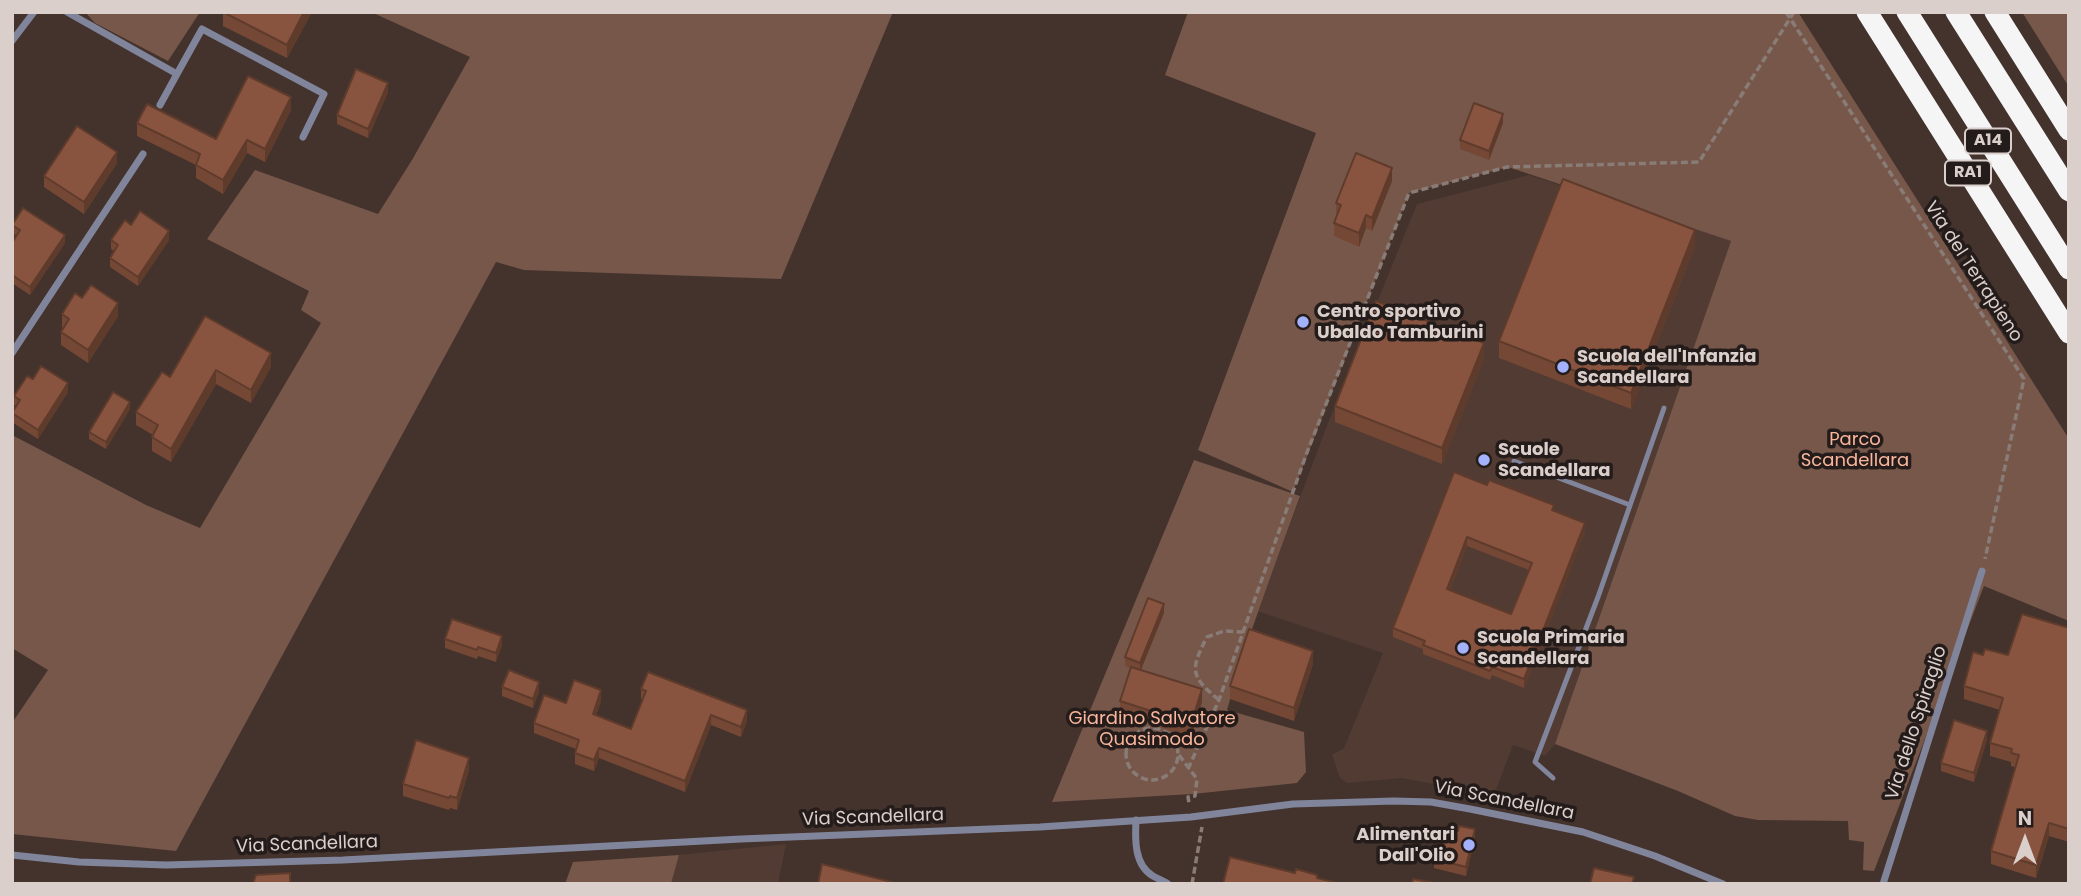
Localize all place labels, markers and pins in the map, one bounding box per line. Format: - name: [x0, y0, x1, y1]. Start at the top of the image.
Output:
- place label: Centro sportivo Ubaldo Tamburini: [1317, 301, 1484, 344]
- marker: Centro sportivo Ubaldo Tamburini: [1295, 314, 1311, 330]
- place label: Scuola dell'Infanzia Scandellara: [1577, 346, 1757, 388]
- marker: Scuola dell'Infanzia Scandellara: [1555, 359, 1571, 375]
- place label: Scuole Scandellara: [1498, 439, 1610, 482]
- marker: Scuole Scandellara: [1476, 452, 1492, 468]
- place label: Scuola Primaria Scandellara: [1477, 627, 1625, 670]
- marker: Scuola Primaria Scandellara: [1455, 640, 1471, 656]
- place label: Alimentari Dall'Olio: [1356, 824, 1455, 866]
- marker: Alimentari Dall'Olio: [1461, 837, 1477, 853]

